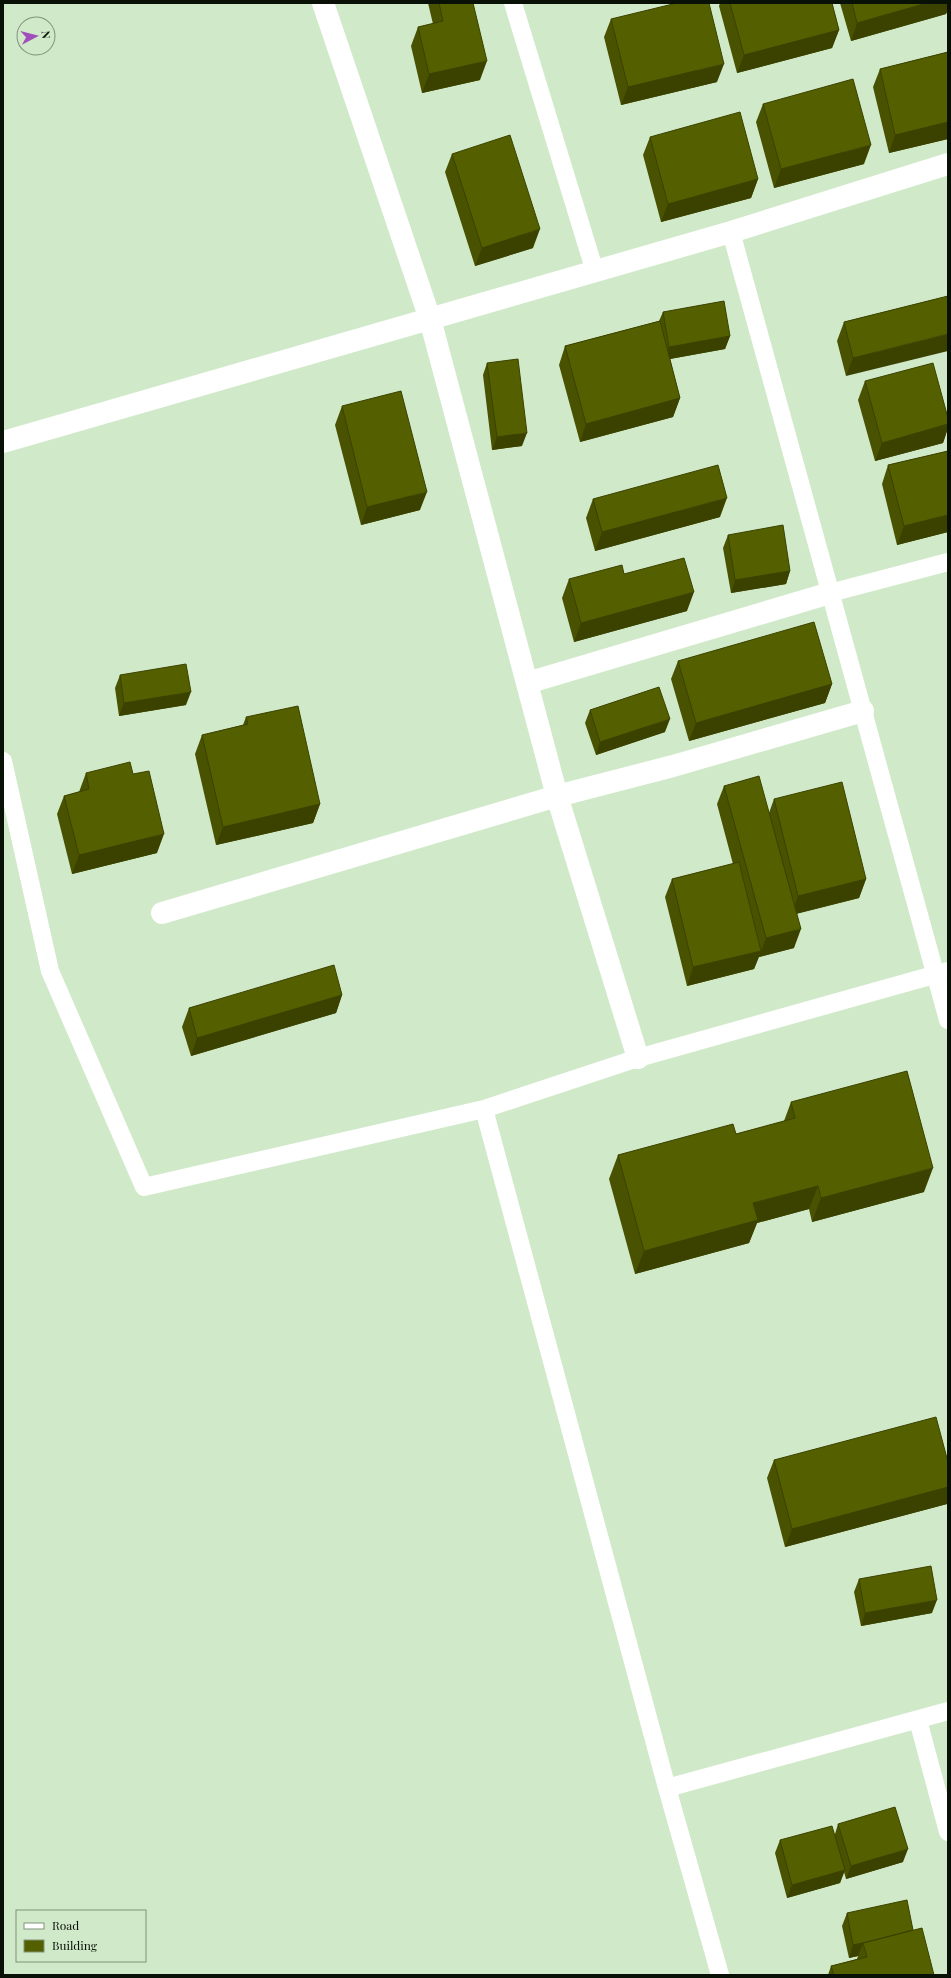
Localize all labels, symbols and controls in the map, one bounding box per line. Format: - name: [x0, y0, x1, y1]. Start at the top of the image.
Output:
- north arrow: [16, 16, 56, 56]
- text: N: [38, 30, 54, 40]
- legend: [16, 1910, 146, 1962]
- text: Road: [52, 1917, 79, 1933]
- text: Building: [52, 1937, 98, 1953]

